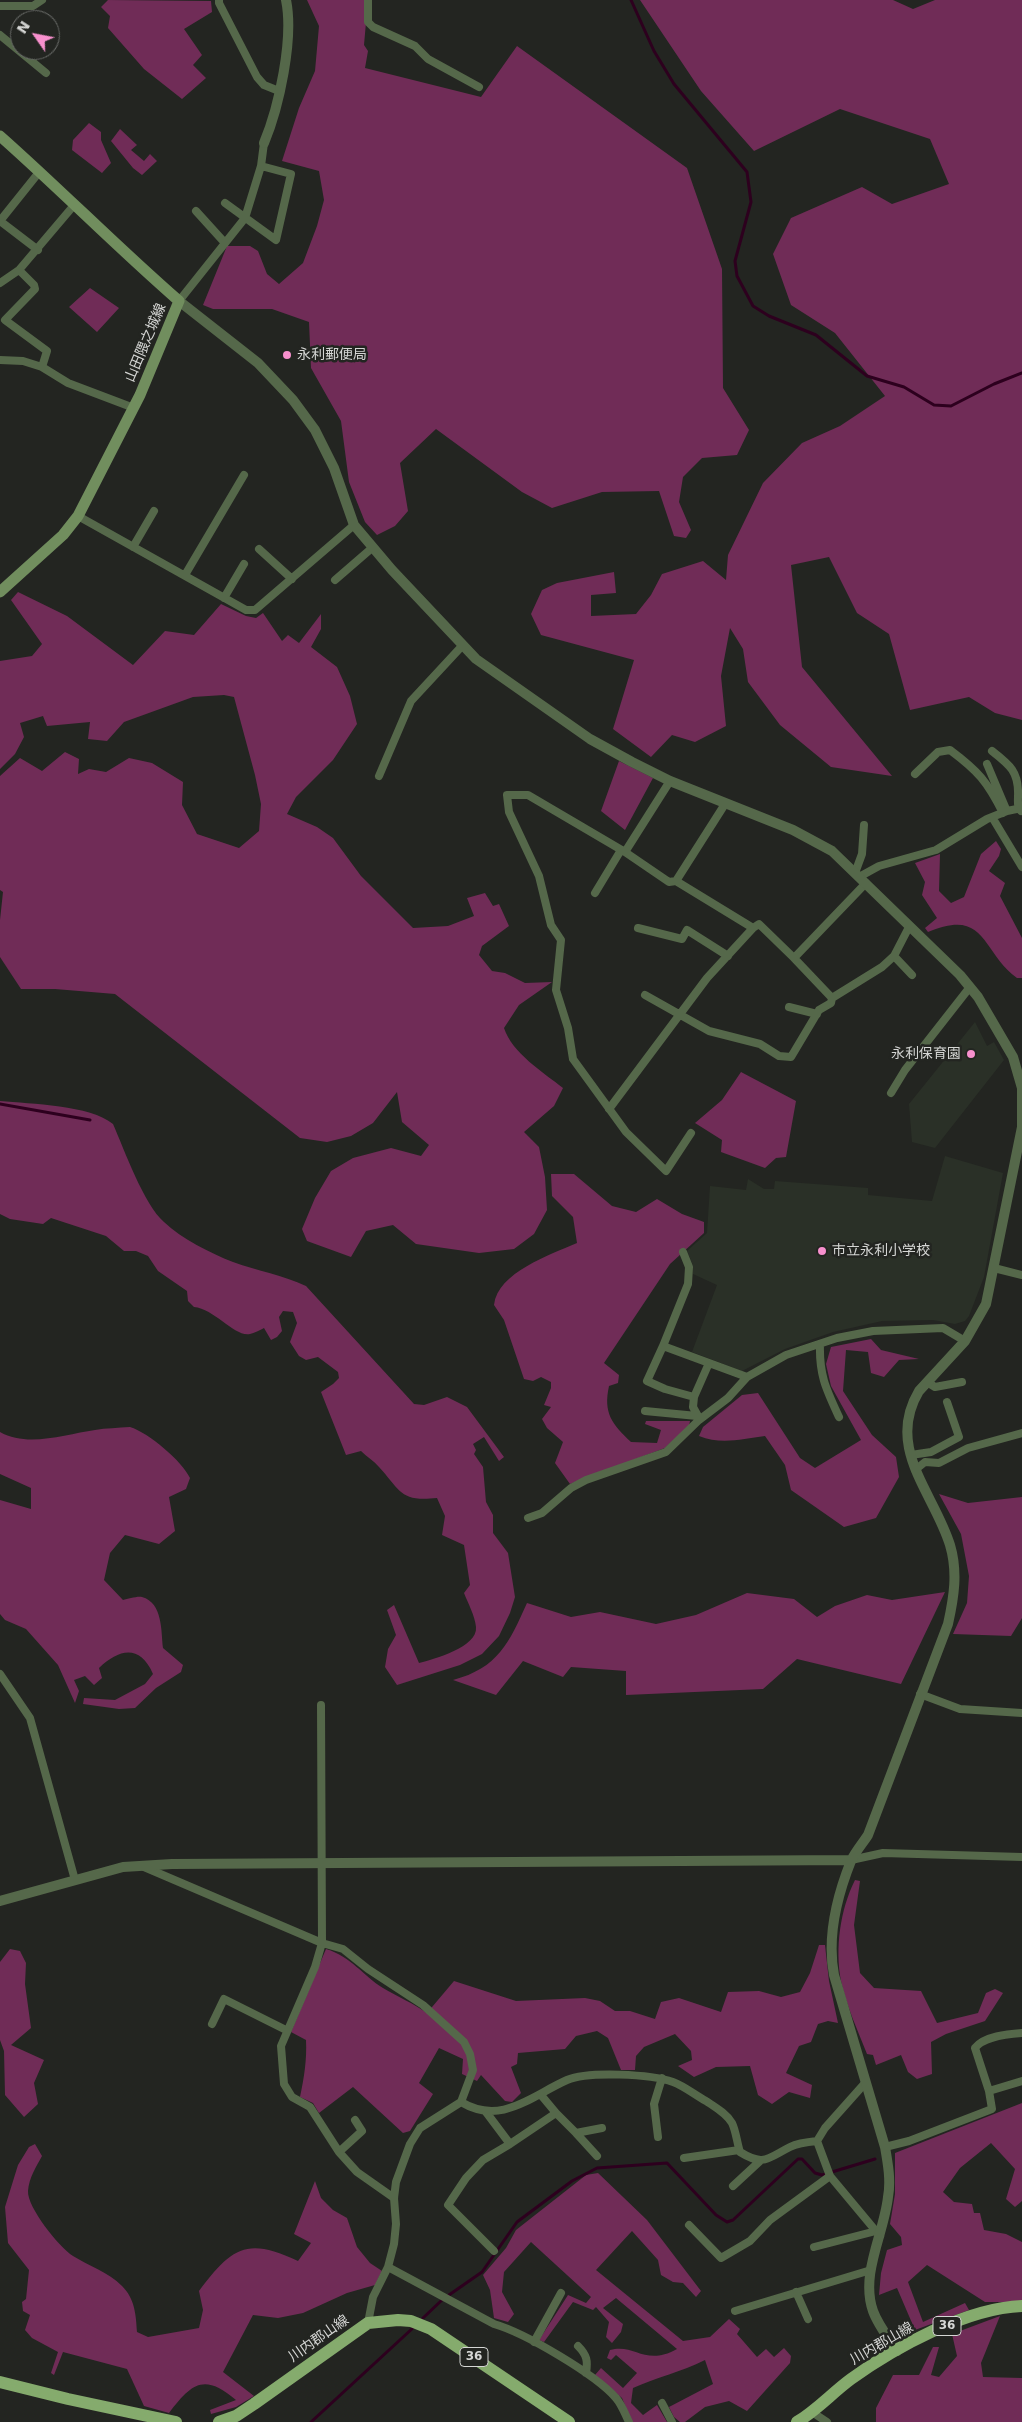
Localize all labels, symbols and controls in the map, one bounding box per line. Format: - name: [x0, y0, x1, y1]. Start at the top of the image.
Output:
- north arrow: [10, 10, 60, 60]
- text: N: [13, 18, 33, 37]
- street label: 山田隈之城線: [122, 301, 170, 385]
- place label: 永利郵便局: [297, 347, 367, 363]
- marker: 永利郵便局: [281, 349, 293, 361]
- place label: 永利保育園: [891, 1046, 961, 1062]
- marker: 永利保育園: [965, 1048, 977, 1060]
- place label: 市立永利小学校: [832, 1243, 930, 1259]
- marker: 市立永利小学校: [816, 1245, 828, 1257]
- street label: 川内郡山線: [286, 2312, 352, 2366]
- road number: 36: [933, 2316, 961, 2336]
- street label: 川内郡山線: [847, 2319, 917, 2369]
- road number: 36: [460, 2348, 488, 2366]

